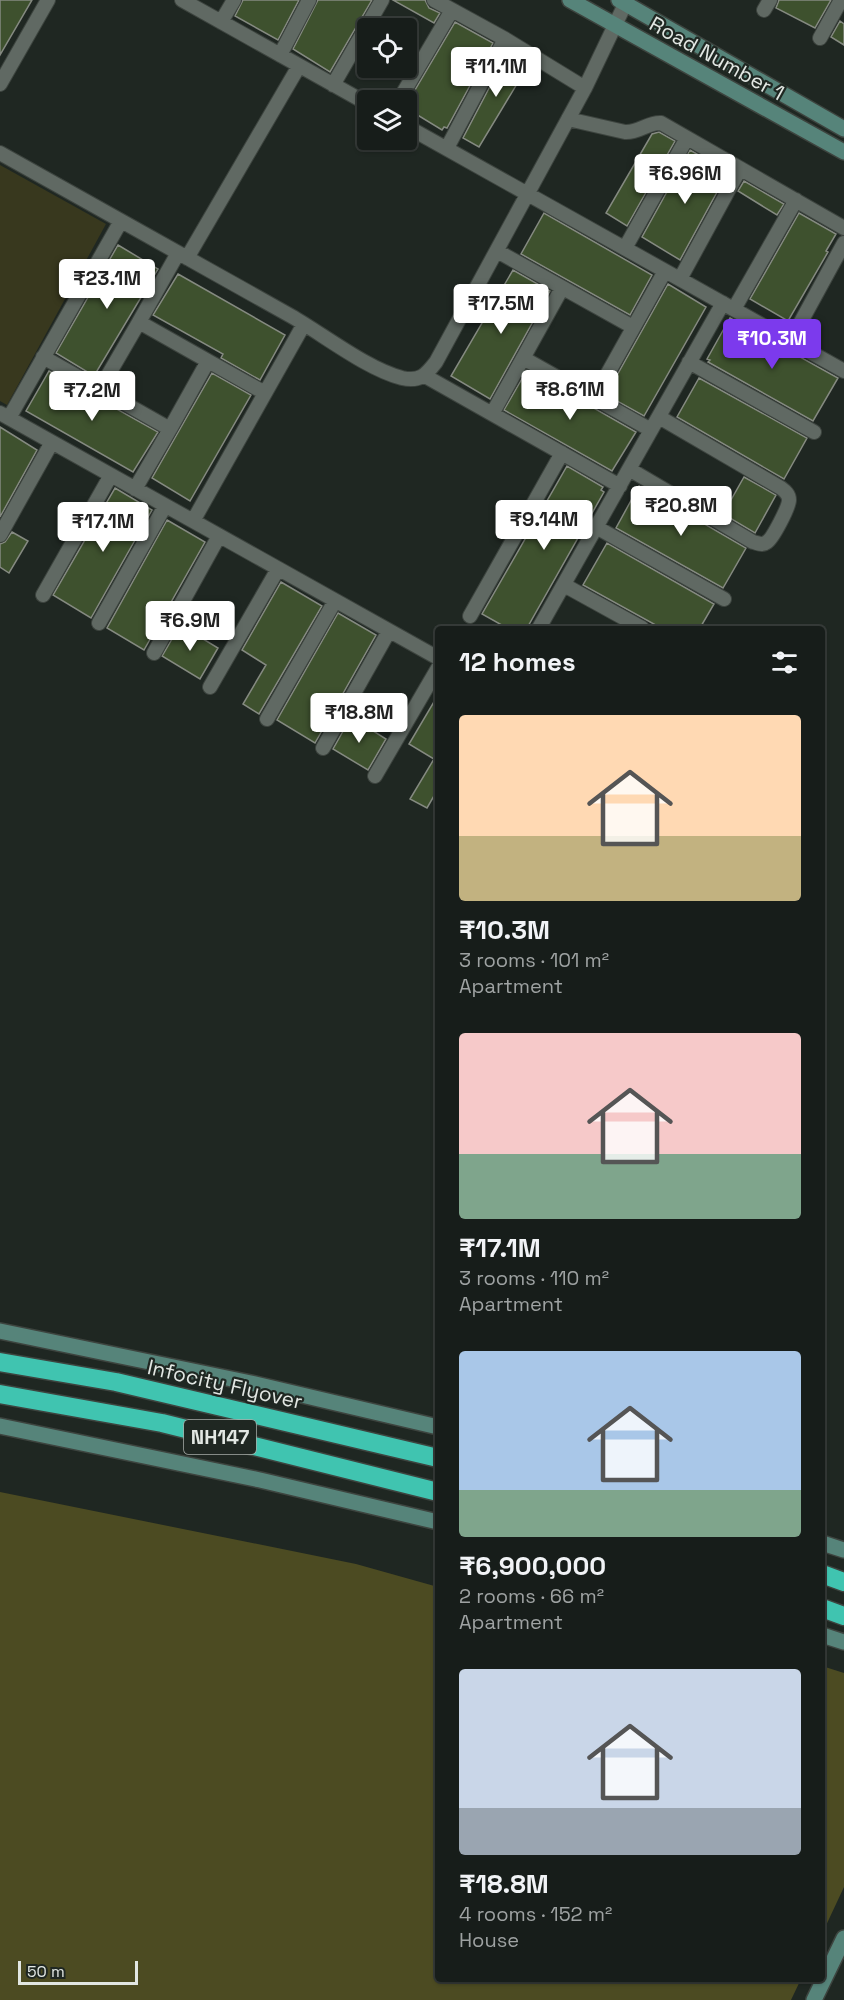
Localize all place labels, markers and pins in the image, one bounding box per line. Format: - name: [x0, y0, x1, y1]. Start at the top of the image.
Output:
- pin: ₹11.1M: [447, 47, 545, 98]
- pin: ₹6.96M: [636, 154, 734, 205]
- pin: ₹23.1M: [58, 259, 156, 310]
- pin: ₹17.5M: [452, 284, 550, 335]
- pin: ₹10.3M: [723, 319, 821, 370]
- pin: ₹8.61M: [521, 370, 619, 421]
- pin: ₹7.2M: [50, 371, 134, 422]
- pin: ₹20.8M: [632, 486, 730, 537]
- pin: ₹9.14M: [495, 500, 593, 551]
- pin: ₹17.1M: [54, 502, 152, 553]
- pin: ₹6.9M: [148, 601, 232, 652]
- pin: ₹18.8M: [310, 693, 408, 744]

